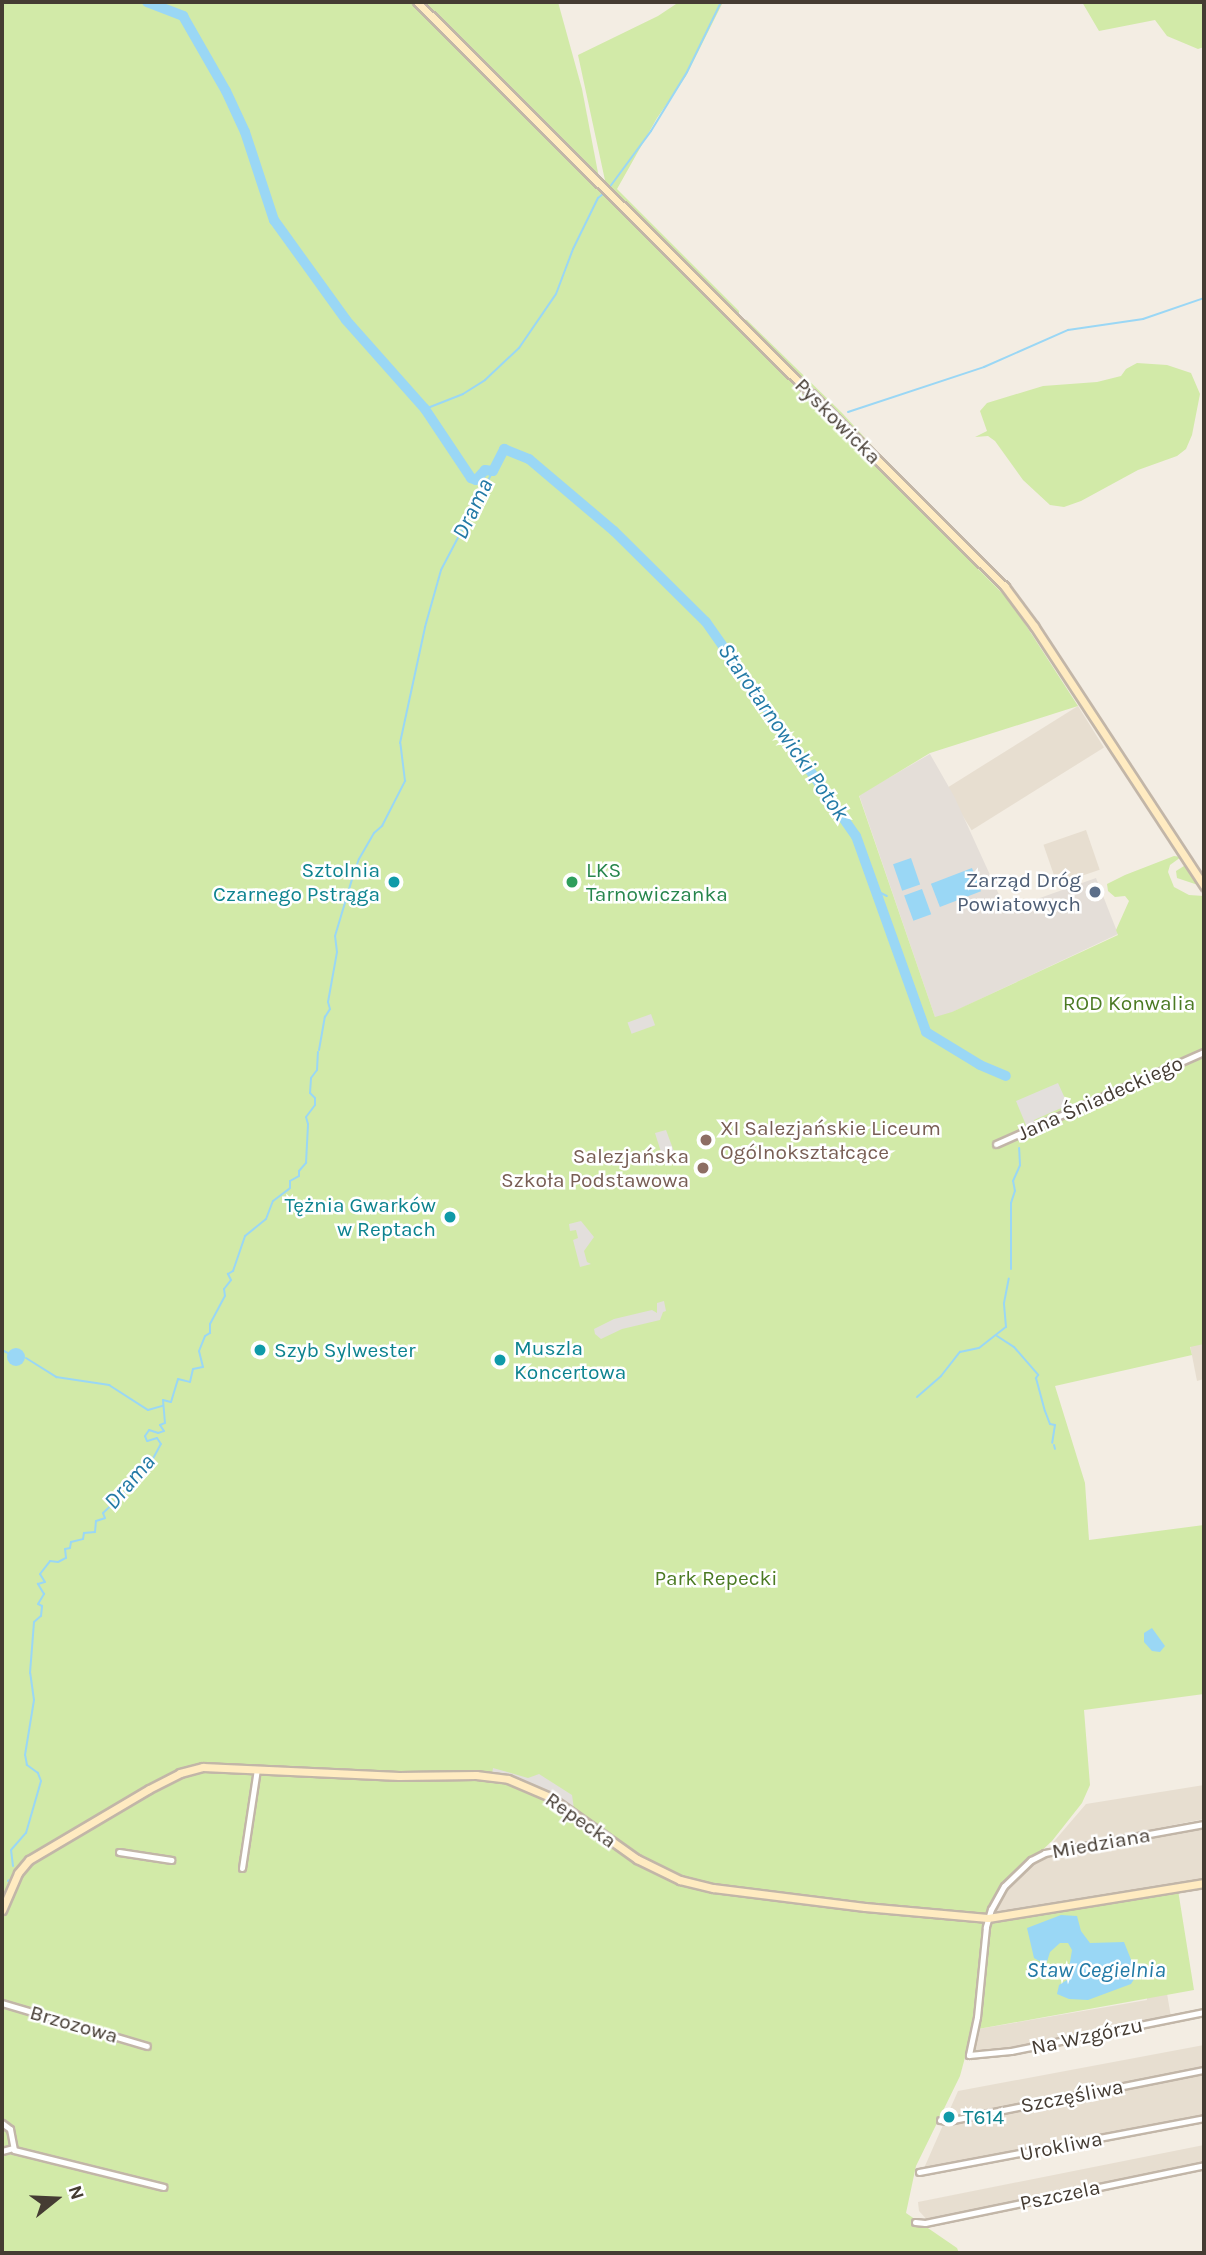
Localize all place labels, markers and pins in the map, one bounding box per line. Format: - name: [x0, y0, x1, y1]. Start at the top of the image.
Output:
- place label: Sztolnia Czarnego Pstrąga: [213, 857, 380, 907]
- place label: LKS Tarnowiczanka: [586, 857, 728, 907]
- place label: Zarząd Dróg Powiatowych: [957, 867, 1081, 917]
- marker: Sztolnia Czarnego Pstrąga: [386, 874, 402, 890]
- marker: LKS Tarnowiczanka: [564, 874, 580, 890]
- marker: Zarząd Dróg Powiatowych: [1087, 884, 1103, 900]
- place label: XI Salezjańskie Liceum Ogólnokształcące: [720, 1115, 941, 1165]
- marker: XI Salezjańskie Liceum Ogólnokształcące: [698, 1132, 714, 1148]
- place label: Salezjańska Szkoła Podstawowa: [501, 1143, 689, 1193]
- marker: Salezjańska Szkoła Podstawowa: [695, 1160, 711, 1176]
- place label: Tężnia Gwarków w Reptach: [284, 1192, 436, 1242]
- marker: Tężnia Gwarków w Reptach: [442, 1209, 458, 1225]
- place label: Muszla Koncertowa: [514, 1335, 626, 1385]
- place label: Szyb Sylwester: [274, 1337, 416, 1363]
- marker: Szyb Sylwester: [252, 1342, 268, 1358]
- marker: Muszla Koncertowa: [492, 1352, 508, 1368]
- place label: T614: [963, 2104, 1004, 2130]
- marker: T614: [941, 2109, 957, 2125]

